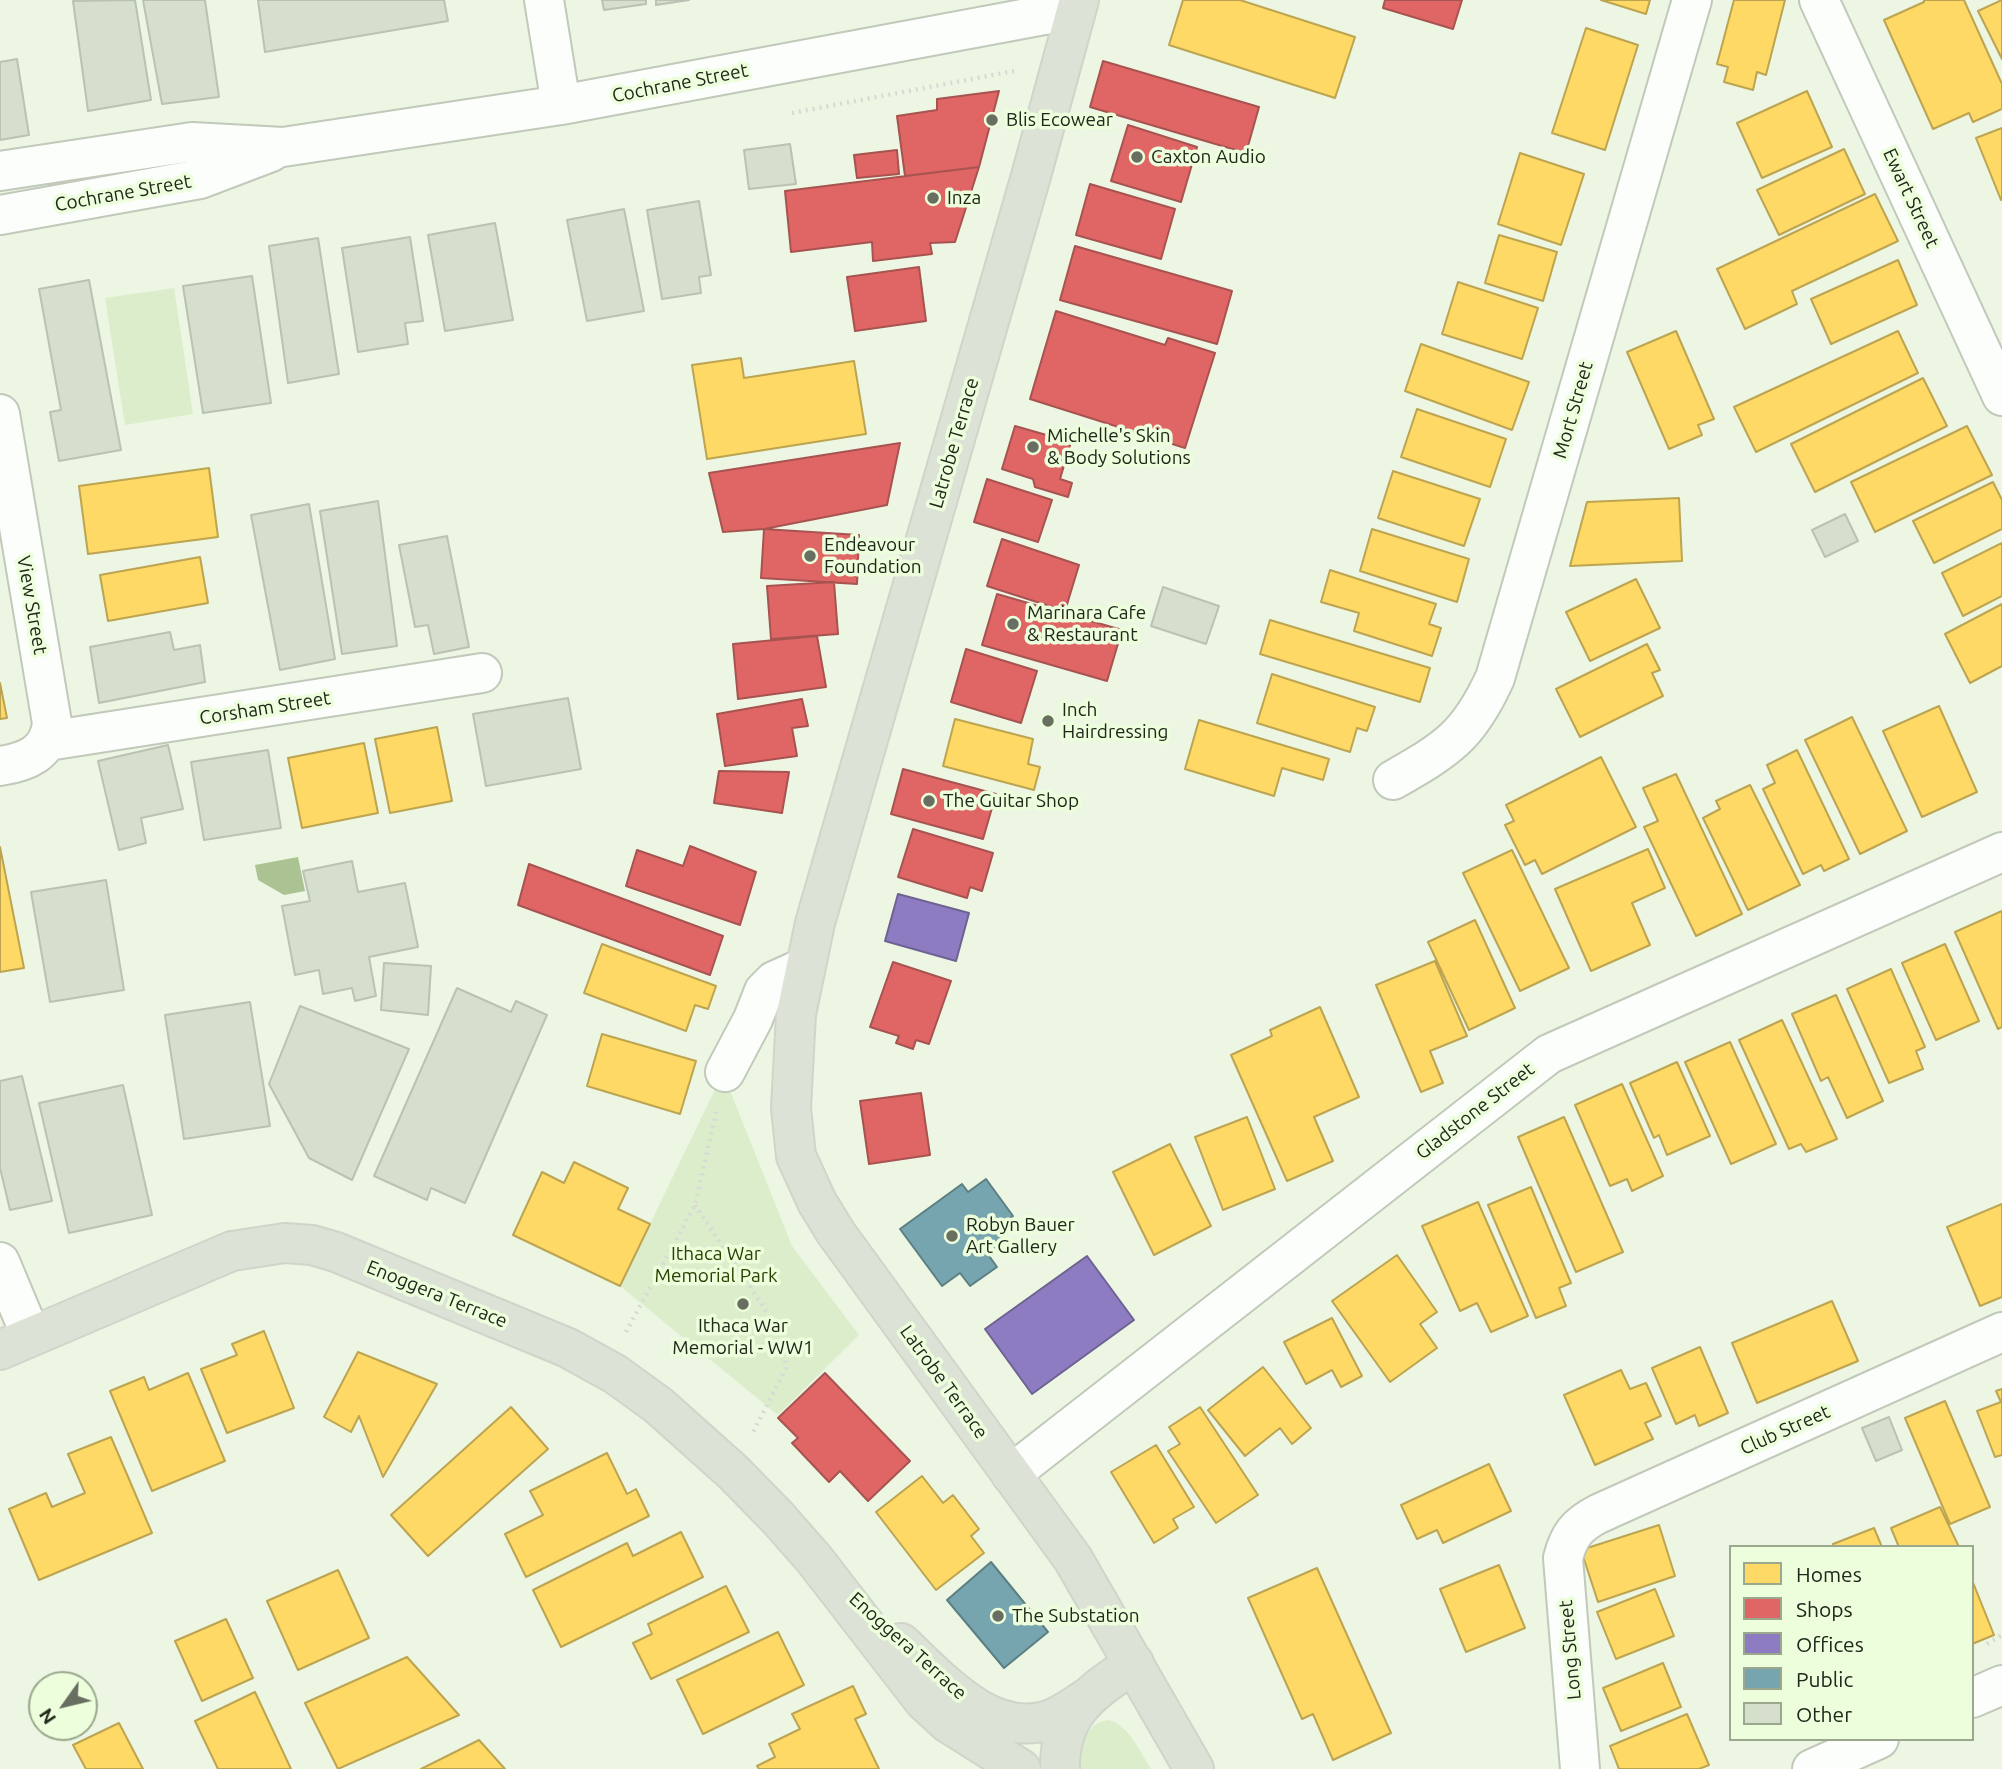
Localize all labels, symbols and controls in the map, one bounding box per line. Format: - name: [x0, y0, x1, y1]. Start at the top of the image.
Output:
- street label: Cochrane Street: [610, 59, 750, 107]
- place label: Blis Ecowear: [1006, 109, 1113, 131]
- marker: Blis Ecowear: [984, 112, 1000, 128]
- street label: Ewart Street: [1878, 145, 1944, 251]
- place label: Caxton Audio: [1151, 146, 1266, 168]
- marker: Caxton Audio: [1129, 149, 1145, 165]
- street label: Cochrane Street: [53, 170, 193, 216]
- place label: Inza: [947, 187, 981, 209]
- marker: Inza: [925, 190, 941, 206]
- street label: Mort Street: [1548, 359, 1598, 461]
- street label: Latrobe Terrace: [924, 375, 984, 511]
- place label: Michelle's Skin & Body Solutions: [1047, 425, 1191, 469]
- marker: Michelle's Skin & Body Solutions: [1025, 439, 1041, 455]
- place label: Endeavour Foundation: [824, 534, 922, 578]
- marker: Endeavour Foundation: [802, 548, 818, 564]
- street label: View Street: [12, 554, 52, 656]
- place label: Marinara Cafe & Restaurant: [1027, 602, 1146, 646]
- marker: Marinara Cafe & Restaurant: [1005, 616, 1021, 632]
- street label: Corsham Street: [198, 686, 332, 730]
- place label: Inch Hairdressing: [1062, 699, 1168, 743]
- marker: Inch Hairdressing: [1040, 713, 1056, 729]
- place label: The Guitar Shop: [943, 790, 1079, 812]
- marker: The Guitar Shop: [921, 793, 937, 809]
- street label: Gladstone Street: [1411, 1058, 1539, 1164]
- place label: Robyn Bauer Art Gallery: [966, 1214, 1075, 1258]
- marker: Robyn Bauer Art Gallery: [944, 1228, 960, 1244]
- park label: Ithaca War Memorial Park: [654, 1243, 778, 1287]
- street label: Enoggera Terrace: [363, 1255, 511, 1333]
- marker: Ithaca War Memorial - WW1: [735, 1296, 751, 1312]
- place label: Ithaca War Memorial - WW1: [672, 1315, 814, 1359]
- street label: Latrobe Terrace: [895, 1321, 993, 1443]
- street label: Club Street: [1737, 1400, 1833, 1460]
- legend: [1729, 1545, 1974, 1741]
- text: Homes: [1796, 1562, 1862, 1586]
- street label: Enoggera Terrace: [845, 1587, 971, 1705]
- text: Shops: [1796, 1597, 1853, 1621]
- street label: Long Street: [1554, 1599, 1586, 1701]
- place label: The Substation: [1012, 1605, 1140, 1627]
- marker: The Substation: [990, 1608, 1006, 1624]
- text: Offices: [1796, 1632, 1864, 1656]
- text: Public: [1796, 1667, 1853, 1691]
- north arrow: [28, 1671, 98, 1741]
- text: Other: [1796, 1702, 1852, 1726]
- text: N: [34, 1705, 60, 1729]

